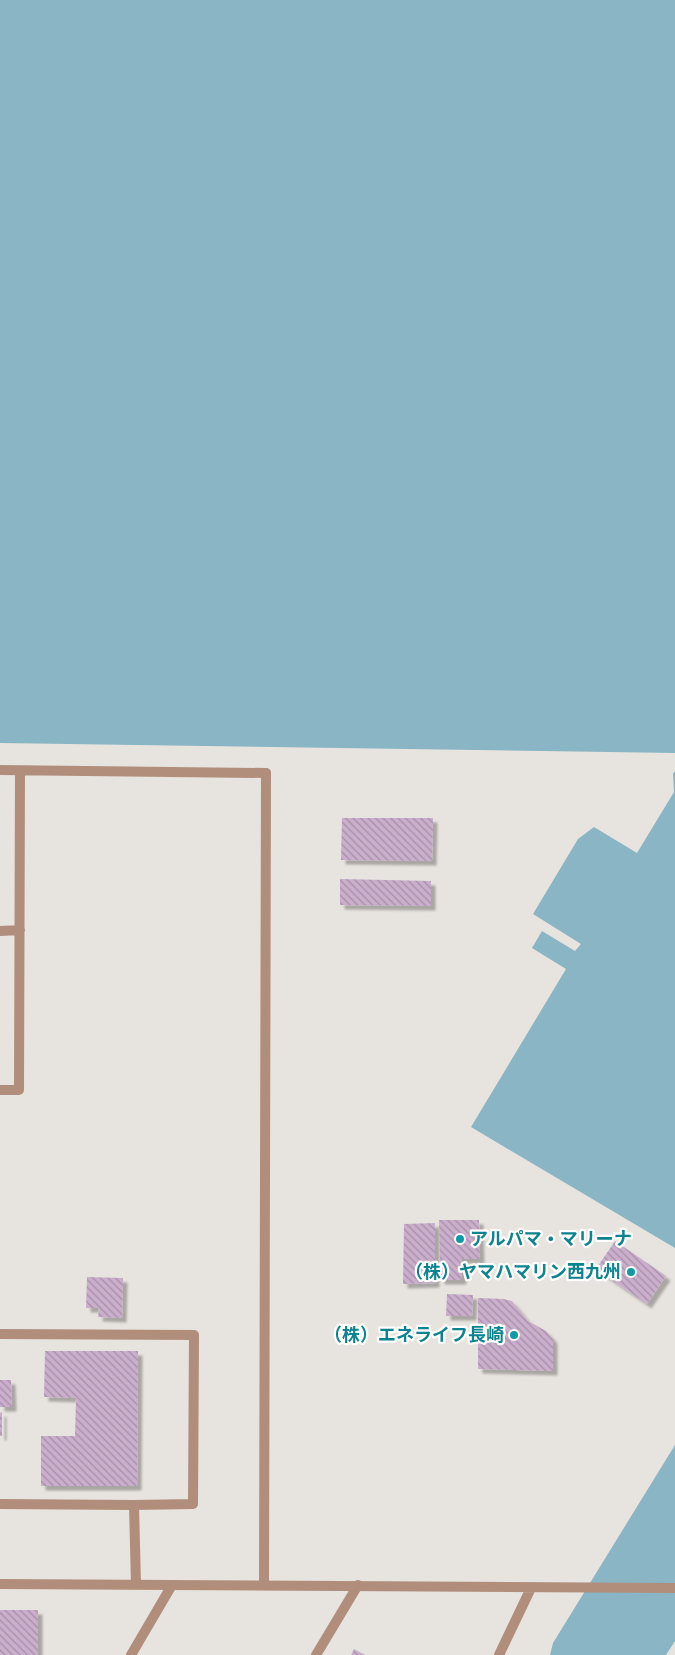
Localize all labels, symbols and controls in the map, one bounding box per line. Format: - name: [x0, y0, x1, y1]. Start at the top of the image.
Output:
- place label: アルパマ・マリーナ: [470, 1228, 632, 1249]
- marker: アルパマ・マリーナ: [454, 1233, 466, 1245]
- place label: （株）ヤマハマリン西九州: [405, 1261, 621, 1282]
- marker: （株）ヤマハマリン西九州: [625, 1266, 637, 1278]
- place label: （株）エネライフ長崎: [324, 1324, 504, 1345]
- marker: （株）エネライフ長崎: [508, 1329, 520, 1341]

